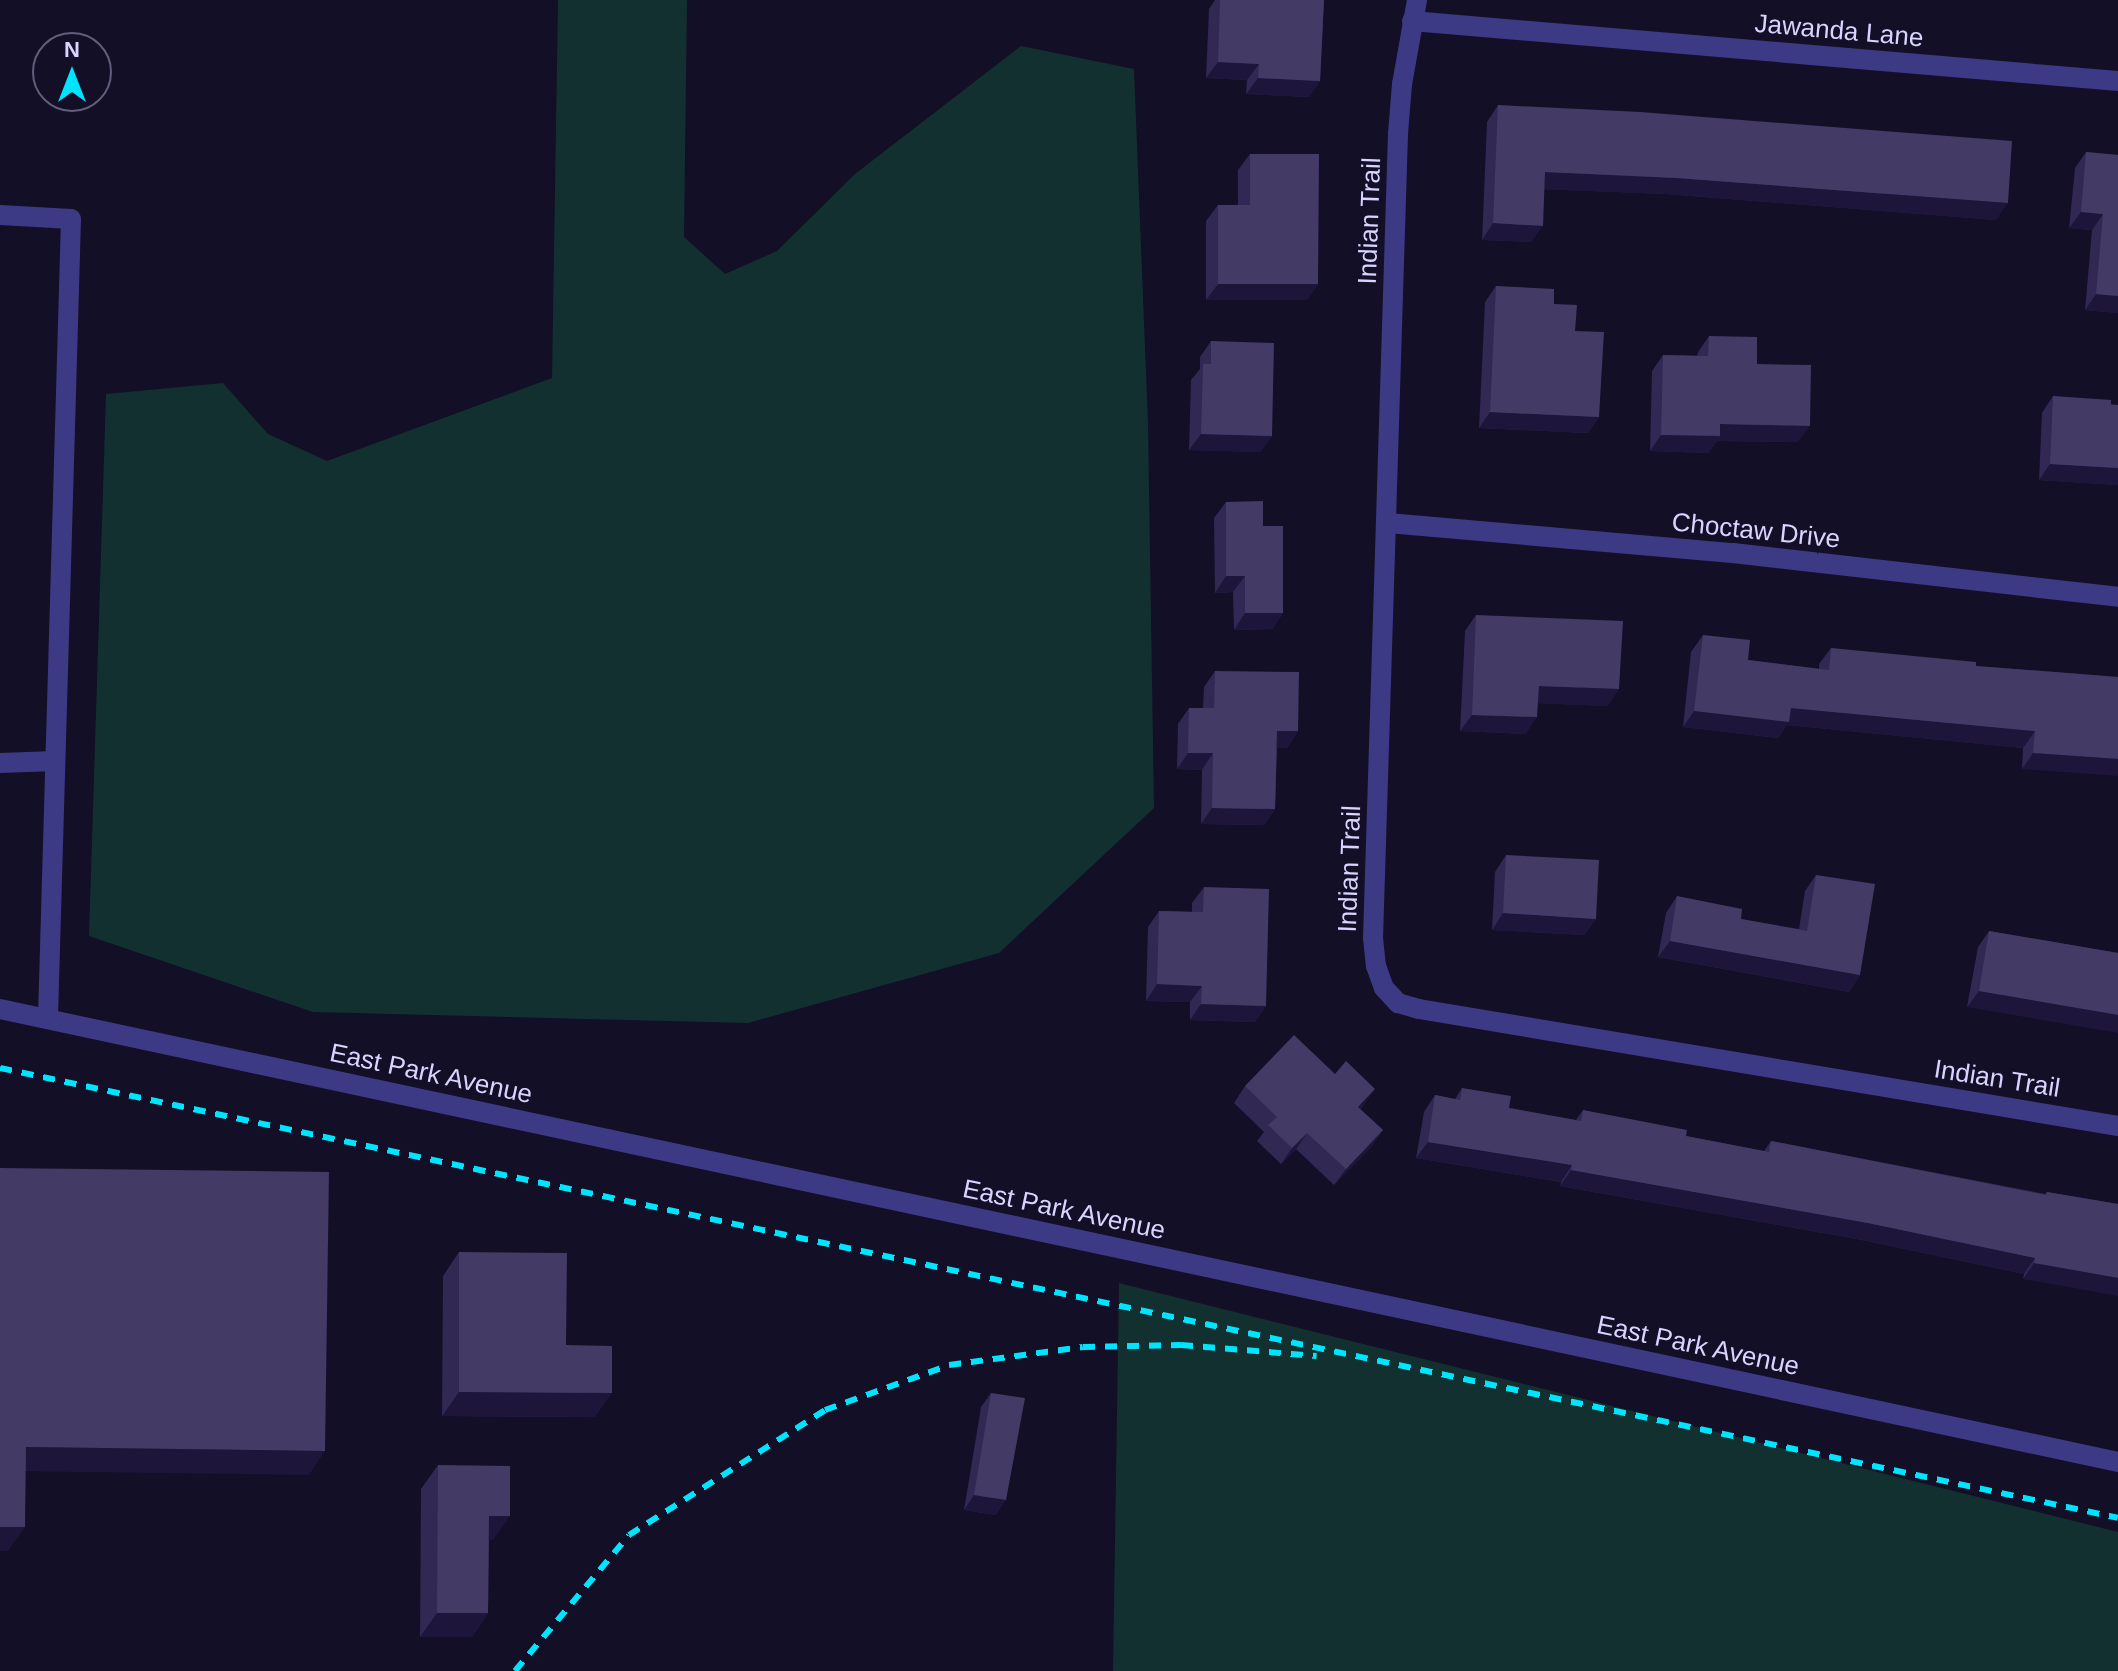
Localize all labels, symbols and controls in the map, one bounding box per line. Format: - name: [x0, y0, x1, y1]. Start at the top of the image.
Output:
- street label: Jawanda Lane: [1753, 8, 1925, 54]
- north arrow: [32, 32, 112, 112]
- text: N: [64, 37, 80, 62]
- street label: Indian Trail: [1352, 157, 1388, 285]
- street label: Choctaw Drive: [1670, 507, 1842, 555]
- street label: Indian Trail: [1332, 805, 1368, 933]
- street label: East Park Avenue: [326, 1037, 536, 1111]
- street label: Indian Trail: [1932, 1054, 2062, 1104]
- street label: East Park Avenue: [959, 1173, 1169, 1247]
- street label: East Park Avenue: [1593, 1309, 1803, 1383]

